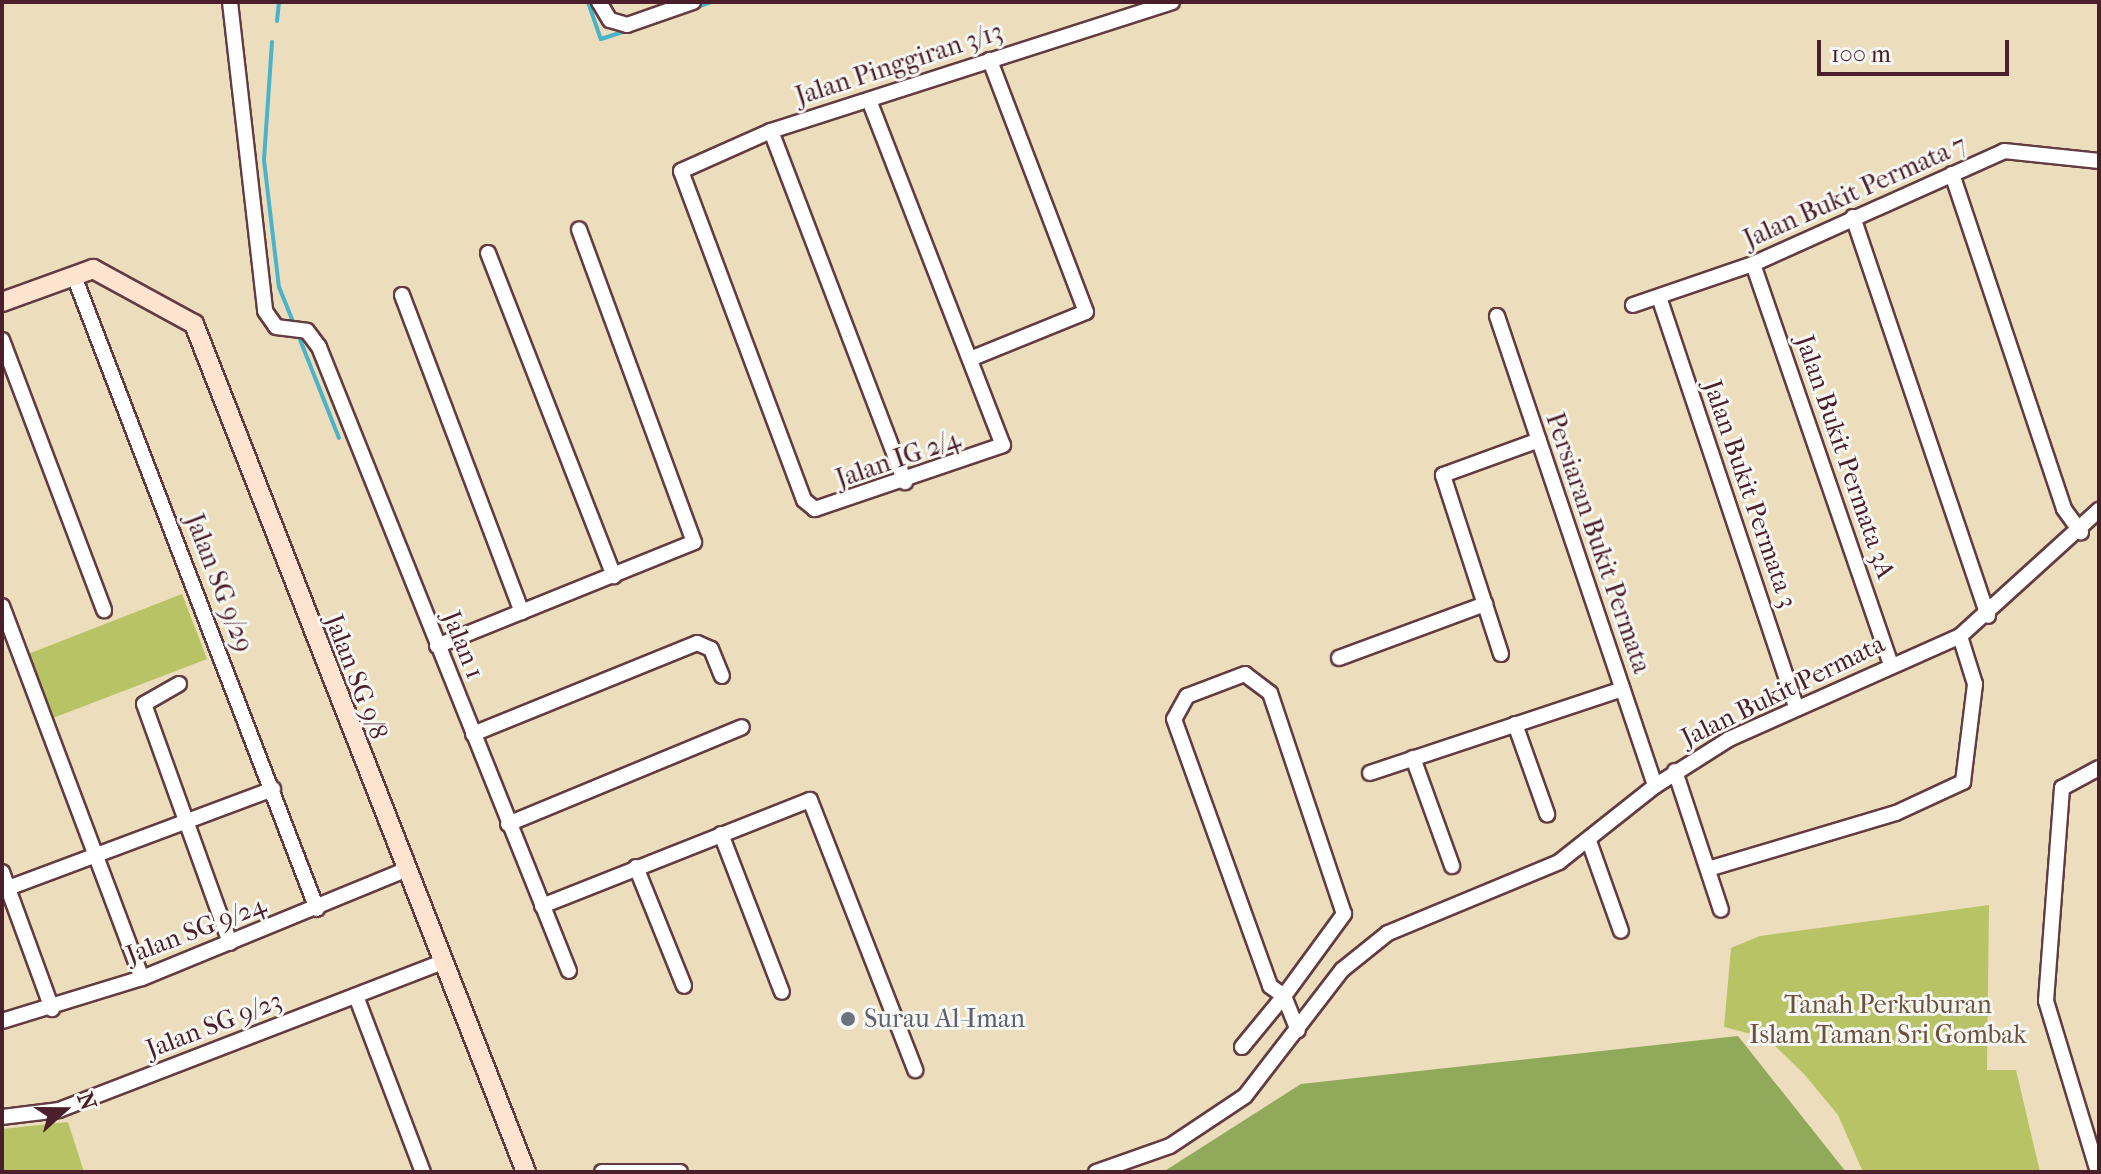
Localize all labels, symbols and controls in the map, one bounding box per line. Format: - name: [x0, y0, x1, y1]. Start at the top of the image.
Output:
- street label: Jalan Pinggiran 3/13: [792, 16, 1006, 112]
- scale bar: [1821, 24, 2013, 74]
- text: 100 m: [1831, 40, 1891, 68]
- street label: Jalan Bukit Permata 7: [1739, 129, 1971, 255]
- street label: Jalan Bukit Permata 3A: [1789, 331, 1901, 583]
- street label: Jalan Bukit Permata 3: [1696, 376, 1804, 612]
- street label: Persiaran Bukit Permata: [1539, 409, 1657, 677]
- street label: Jalan IG 2/4: [832, 423, 964, 495]
- street label: Jalan SG 9/29: [178, 509, 260, 657]
- street label: Jalan 1: [435, 607, 491, 683]
- street label: Jalan SG 9/8: [318, 610, 394, 744]
- street label: Jalan Bukit Permata: [1676, 628, 1890, 754]
- street label: Jalan SG 9/24: [122, 889, 270, 971]
- street label: Jalan SG 9/23: [142, 985, 286, 1065]
- park label: Tanah Perkuburan Islam Taman Sri Gombak: [1749, 989, 2027, 1050]
- place label: Surau Al-Iman: [864, 1003, 1025, 1035]
- marker: Surau Al-Iman: [839, 1010, 857, 1028]
- north arrow: [24, 1070, 104, 1150]
- text: N: [71, 1089, 102, 1114]

